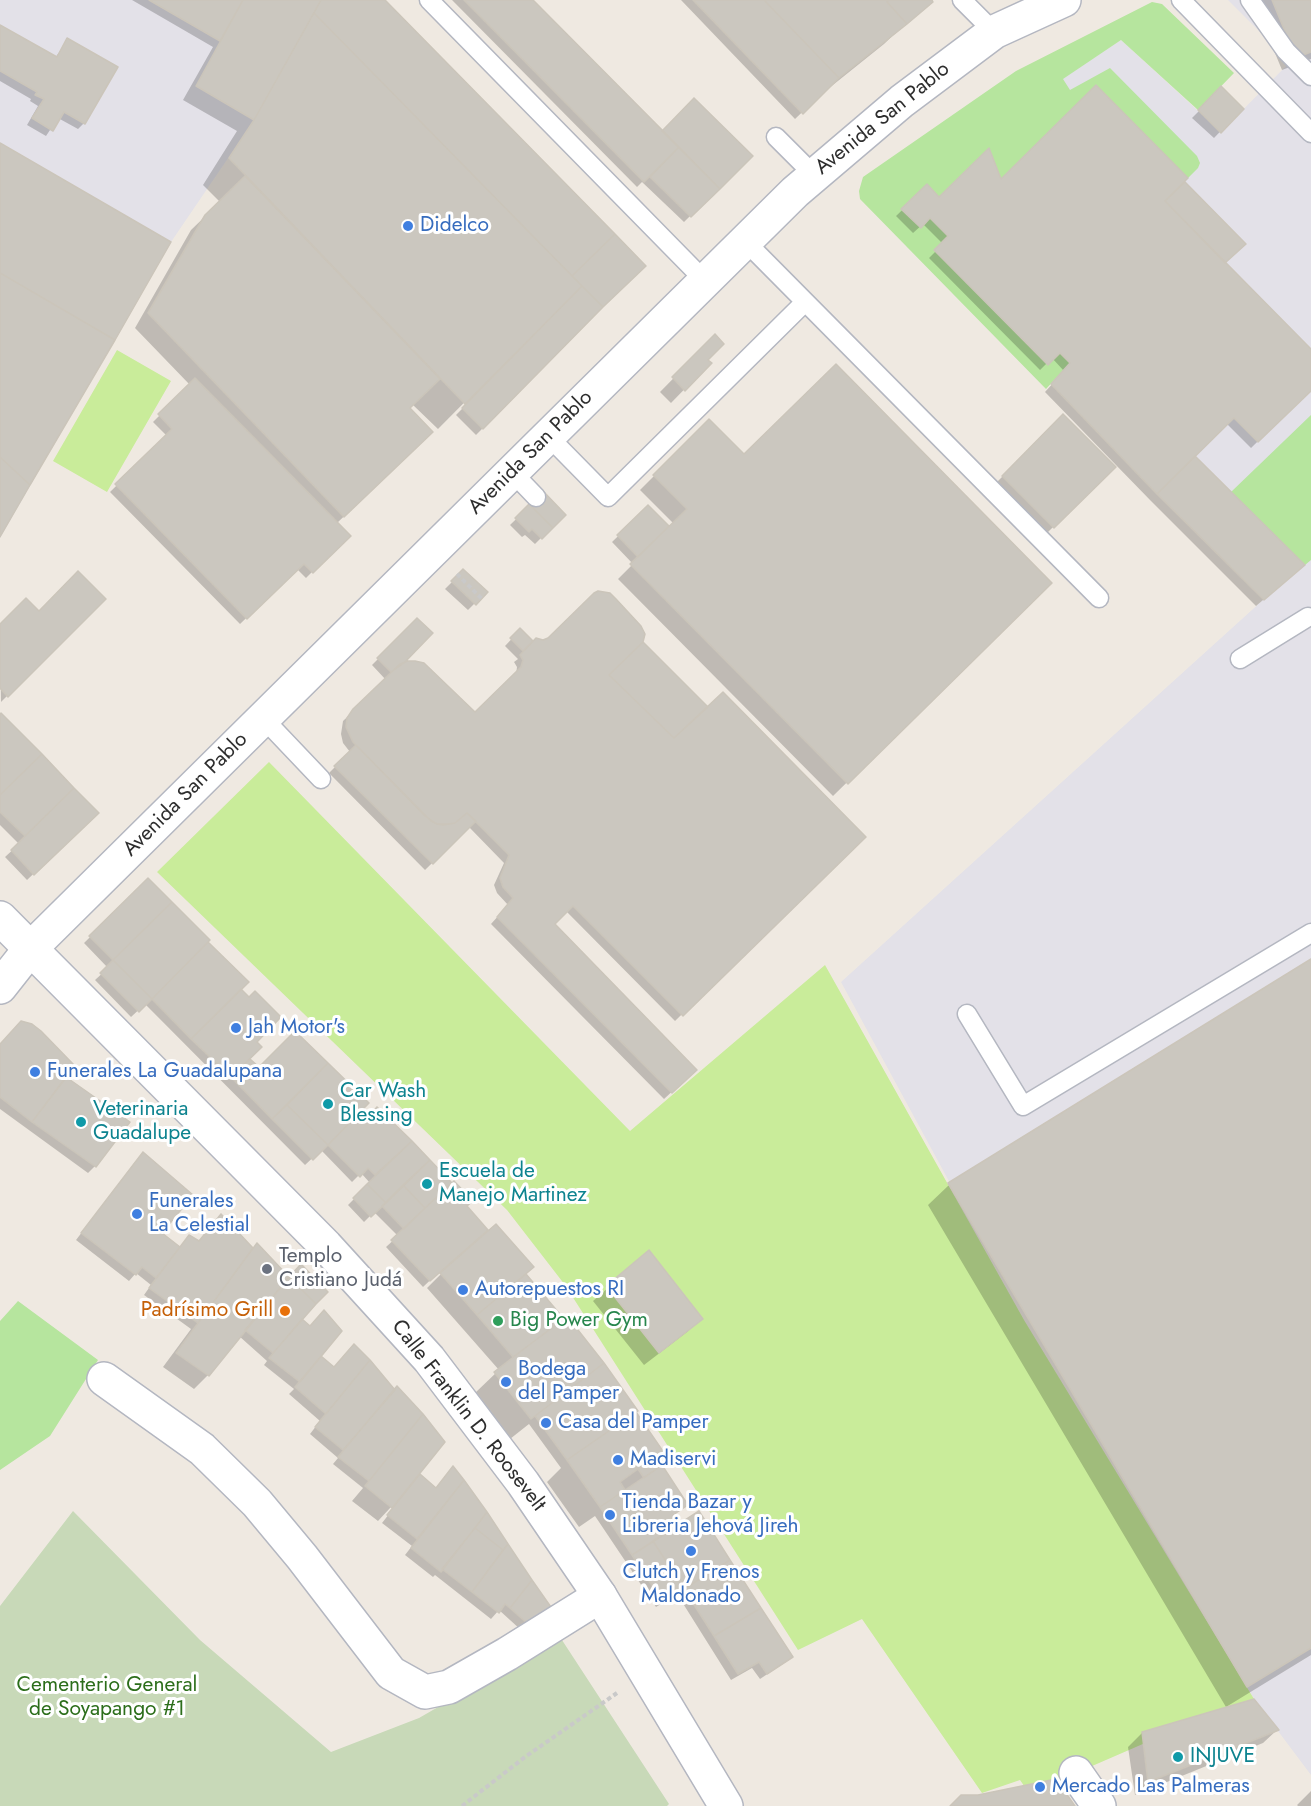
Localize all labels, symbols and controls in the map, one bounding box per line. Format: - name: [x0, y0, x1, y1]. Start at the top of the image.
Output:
- street label: Avenida San Pablo: [811, 57, 955, 181]
- place label: Didelco: [420, 213, 489, 239]
- marker: Didelco: [401, 219, 415, 233]
- street label: Avenida San Pablo: [464, 386, 598, 520]
- street label: Avenida San Pablo: [119, 728, 253, 862]
- place label: Jah Motor's: [248, 1015, 345, 1041]
- marker: Jah Motor's: [229, 1021, 243, 1035]
- place label: Funerales La Guadalupana: [47, 1059, 282, 1085]
- marker: Funerales La Guadalupana: [28, 1065, 42, 1079]
- place label: Car Wash Blessing: [340, 1079, 426, 1129]
- place label: Veterinaria Guadalupe: [93, 1097, 191, 1147]
- marker: Car Wash Blessing: [321, 1097, 335, 1111]
- marker: Veterinaria Guadalupe: [74, 1115, 88, 1129]
- place label: Escuela de Manejo Martinez: [439, 1159, 587, 1209]
- marker: Escuela de Manejo Martinez: [420, 1177, 434, 1191]
- place label: Funerales La Celestial: [149, 1189, 250, 1239]
- marker: Funerales La Celestial: [130, 1207, 144, 1221]
- place label: Templo Cristiano Judá: [279, 1244, 402, 1294]
- marker: Templo Cristiano Judá: [260, 1262, 274, 1276]
- place label: Autorepuestos RI: [475, 1277, 624, 1303]
- marker: Autorepuestos RI: [456, 1283, 470, 1297]
- place label: Padrísimo Grill: [141, 1298, 273, 1324]
- marker: Padrísimo Grill: [278, 1304, 292, 1318]
- place label: Big Power Gym: [510, 1308, 648, 1334]
- marker: Big Power Gym: [491, 1314, 505, 1328]
- street label: Calle Franklin D. Roosevelt: [385, 1315, 551, 1517]
- place label: Bodega del Pamper: [518, 1357, 619, 1407]
- marker: Bodega del Pamper: [499, 1375, 513, 1389]
- place label: Casa del Pamper: [558, 1410, 709, 1436]
- marker: Casa del Pamper: [539, 1416, 553, 1430]
- place label: Madiservi: [630, 1447, 716, 1473]
- marker: Madiservi: [611, 1453, 625, 1467]
- place label: Tienda Bazar y Libreria Jehová Jireh: [622, 1490, 799, 1540]
- marker: Tienda Bazar y Libreria Jehová Jireh: [603, 1508, 617, 1522]
- marker: Clutch y Frenos Maldonado: [684, 1544, 698, 1558]
- place label: Clutch y Frenos Maldonado: [623, 1560, 759, 1610]
- park label: Cementerio General de Soyapango #1: [17, 1673, 197, 1723]
- place label: INJUVE: [1190, 1744, 1255, 1770]
- marker: INJUVE: [1171, 1750, 1185, 1764]
- place label: Mercado Las Palmeras: [1052, 1774, 1250, 1800]
- marker: Mercado Las Palmeras: [1033, 1780, 1047, 1794]

